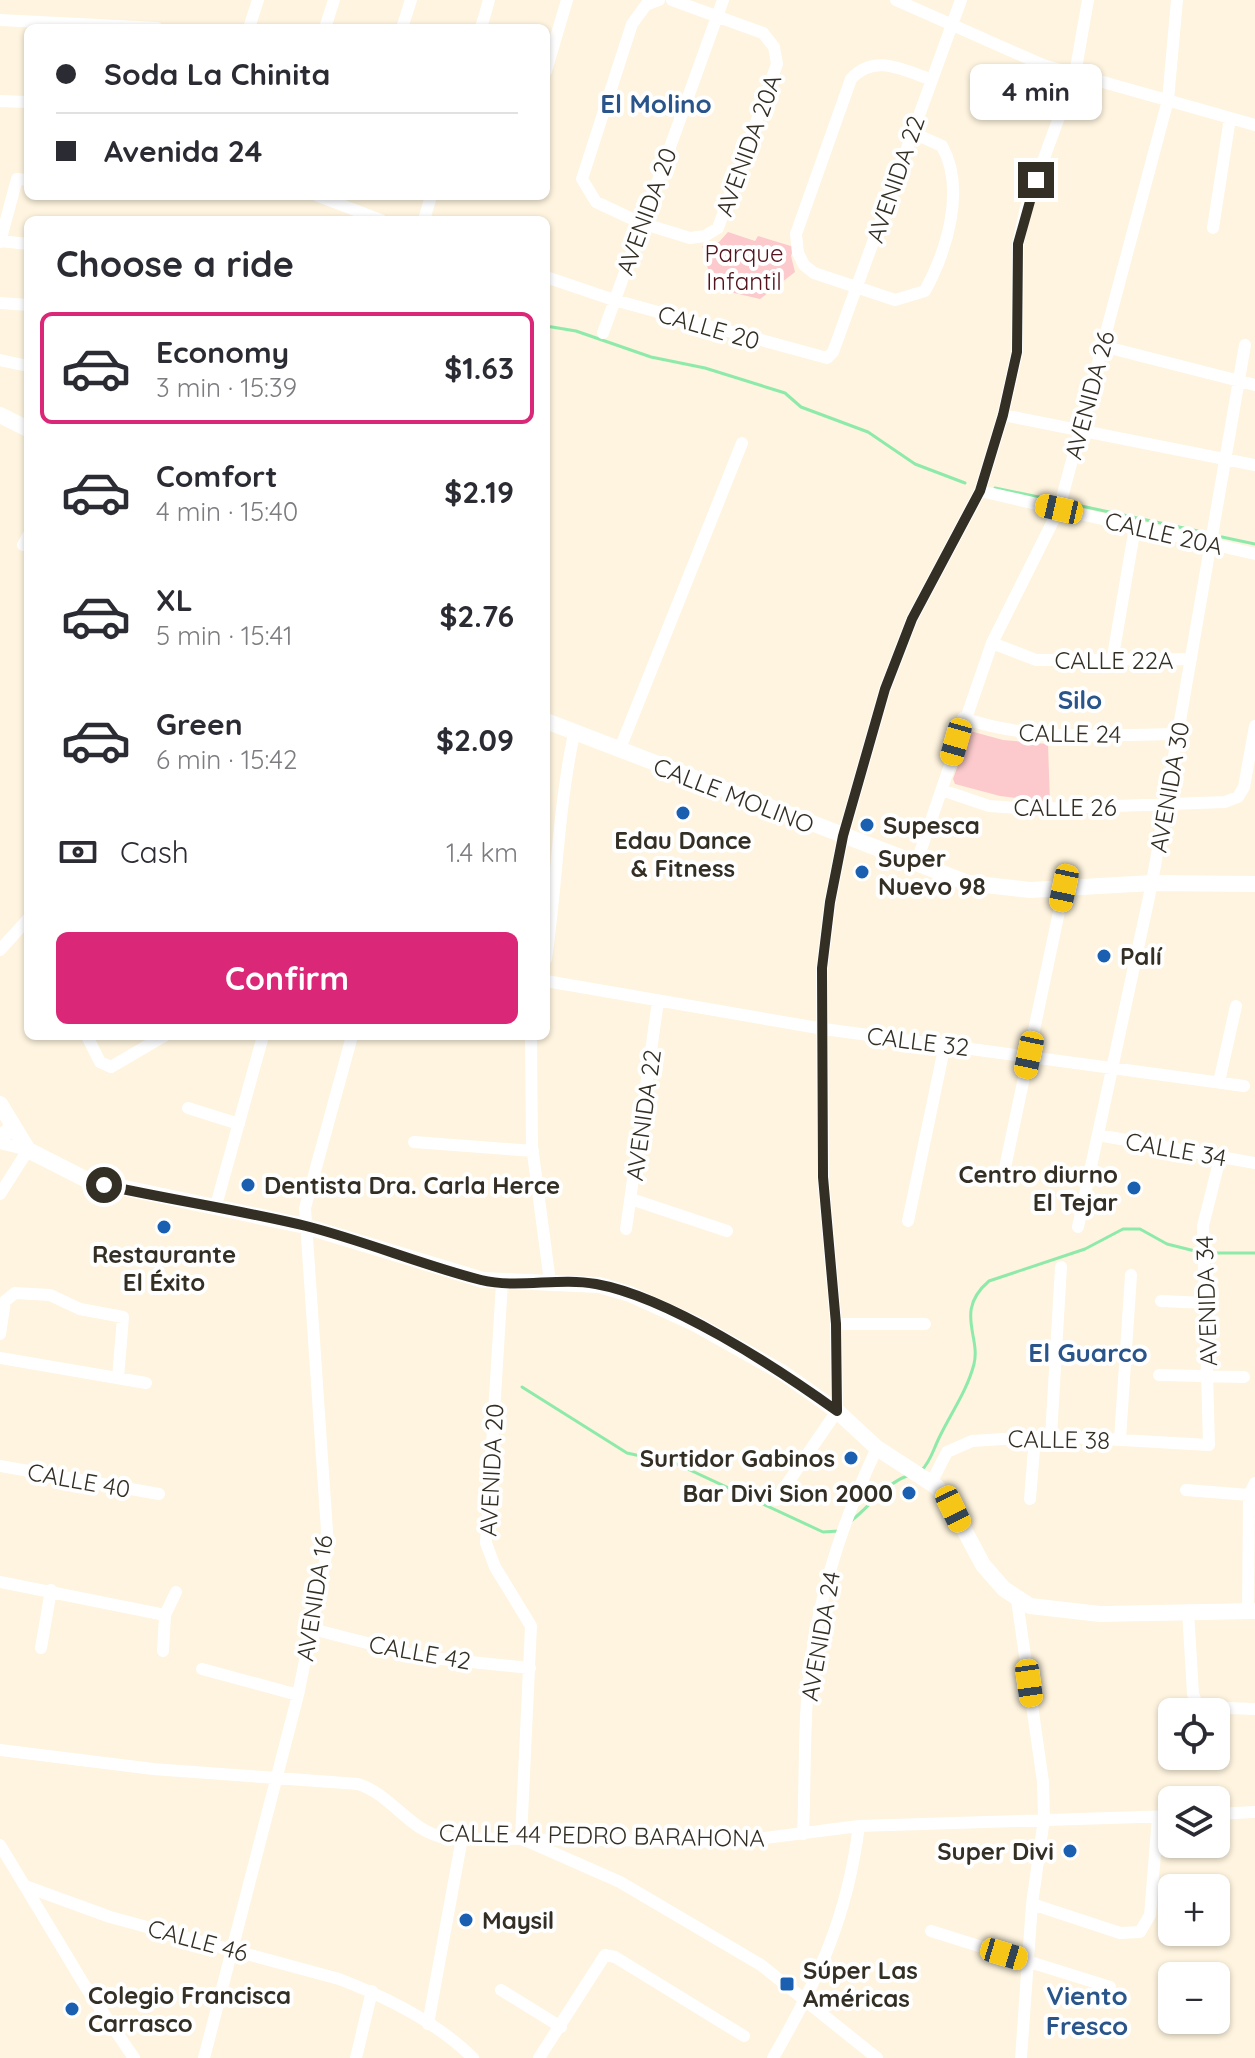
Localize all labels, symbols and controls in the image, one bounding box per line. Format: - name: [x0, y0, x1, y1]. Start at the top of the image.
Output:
- text: Soda La Chinita: [104, 55, 330, 93]
- callout: 4 min: [970, 64, 1102, 120]
- street label: AVENIDA 20A: [708, 70, 788, 220]
- text: 4 min: [1002, 75, 1070, 108]
- district label: El Molino: [600, 87, 712, 120]
- street label: AVENIDA 22: [859, 112, 931, 246]
- text: Avenida 24: [104, 132, 263, 170]
- street label: AVENIDA 20: [609, 143, 683, 279]
- route end: [1018, 162, 1054, 198]
- park label: Parque Infantil: [704, 238, 784, 296]
- text: Choose a ride: [56, 241, 294, 286]
- street label: CALLE 20: [655, 298, 763, 356]
- street label: AVENIDA 26: [1057, 327, 1121, 463]
- icon: car: [60, 332, 132, 404]
- text: Economy: [156, 333, 289, 371]
- text: $1.63: [444, 349, 514, 387]
- text: 3 min · 15:39: [156, 371, 297, 404]
- icon: car: [60, 456, 132, 528]
- text: Comfort: [156, 457, 277, 495]
- text: $2.19: [444, 473, 514, 511]
- car: [1033, 492, 1085, 526]
- text: 4 min · 15:40: [156, 495, 298, 528]
- street label: CALLE 20A: [1102, 505, 1226, 561]
- icon: car: [60, 580, 132, 652]
- text: XL: [156, 581, 193, 619]
- text: $2.76: [439, 597, 514, 635]
- text: 5 min · 15:41: [156, 619, 293, 652]
- street label: CALLE 22A: [1054, 645, 1174, 675]
- district label: Silo: [1058, 683, 1102, 716]
- icon: car: [60, 704, 132, 776]
- text: Green: [156, 705, 243, 743]
- car: [938, 716, 974, 768]
- street label: CALLE 24: [1018, 717, 1122, 749]
- street label: AVENIDA 30: [1143, 719, 1195, 855]
- text: $2.09: [436, 721, 514, 759]
- text: 6 min · 15:42: [156, 743, 297, 776]
- street label: CALLE MOLINO: [649, 751, 819, 839]
- street label: CALLE 26: [1013, 792, 1117, 822]
- marker: Edau Dance & Fitness: [674, 804, 692, 822]
- place label: Supesca: [883, 810, 980, 840]
- marker: Supesca: [858, 816, 876, 834]
- place label: Edau Dance & Fitness: [614, 825, 752, 883]
- icon: cash: [56, 830, 100, 874]
- text: Cash: [120, 833, 189, 871]
- text: 1.4 km: [446, 836, 518, 869]
- place label: Super Nuevo 98: [878, 843, 986, 901]
- car: [1047, 862, 1081, 914]
- marker: Super Nuevo 98: [853, 863, 871, 881]
- button: Confirm: [56, 932, 518, 1024]
- place label: Palí: [1120, 941, 1163, 971]
- marker: Palí: [1095, 947, 1113, 965]
- street label: CALLE 32: [865, 1020, 971, 1062]
- car: [1012, 1029, 1046, 1081]
- street label: AVENIDA 22: [619, 1047, 667, 1183]
- street label: CALLE 34: [1123, 1125, 1229, 1173]
- place label: Centro diurno El Tejar: [959, 1159, 1118, 1217]
- route start: [86, 1167, 122, 1203]
- place label: Dentista Dra. Carla Herce: [264, 1170, 560, 1200]
- marker: Dentista Dra. Carla Herce: [239, 1176, 257, 1194]
- marker: Centro diurno El Tejar: [1125, 1179, 1143, 1197]
- marker: Restaurante El Éxito: [155, 1218, 173, 1236]
- street label: AVENIDA 34: [1189, 1235, 1223, 1367]
- place label: Restaurante El Éxito: [92, 1239, 236, 1297]
- district label: El Guarco: [1028, 1336, 1148, 1369]
- street label: AVENIDA 20: [473, 1403, 509, 1537]
- street label: CALLE 38: [1008, 1423, 1110, 1455]
- place label: Surtidor Gabinos: [640, 1443, 835, 1473]
- marker: Surtidor Gabinos: [842, 1449, 860, 1467]
- street label: CALLE 40: [25, 1456, 133, 1504]
- place label: Bar Divi Sion 2000: [683, 1478, 893, 1508]
- car: [932, 1482, 974, 1536]
- marker: Bar Divi Sion 2000: [900, 1484, 918, 1502]
- street label: AVENIDA 16: [289, 1533, 339, 1663]
- street label: AVENIDA 24: [794, 1569, 846, 1703]
- street label: CALLE 42: [367, 1628, 473, 1676]
- car: [1014, 1658, 1044, 1708]
- map controls: [1158, 1698, 1230, 2034]
- button: locate: [1158, 1698, 1230, 1770]
- button: layers: [1158, 1786, 1230, 1858]
- street label: CALLE 44 PEDRO BARAHONA: [439, 1817, 765, 1853]
- place label: Super Divi: [937, 1836, 1054, 1866]
- marker: Super Divi: [1061, 1842, 1079, 1860]
- button: +: [1158, 1874, 1230, 1946]
- place label: Maysil: [482, 1905, 554, 1935]
- marker: Maysil: [457, 1911, 475, 1929]
- street label: CALLE 46: [145, 1912, 251, 1968]
- car: [978, 1936, 1030, 1972]
- place label: Súper Las Américas: [803, 1955, 918, 2013]
- button: −: [1158, 1962, 1230, 2034]
- marker: Súper Las Américas: [778, 1975, 796, 1993]
- district label: Viento Fresco: [1046, 1979, 1128, 2042]
- place label: Colegio Francisca Carrasco: [88, 1980, 291, 2038]
- marker: Colegio Francisca Carrasco: [63, 2000, 81, 2018]

